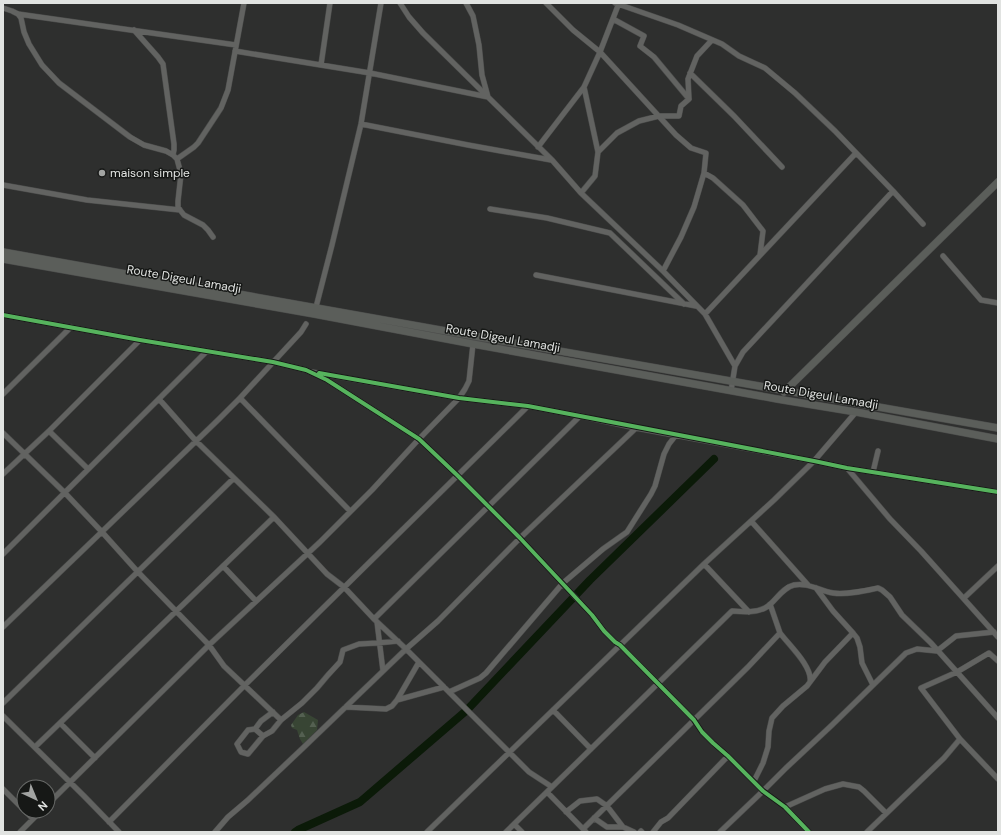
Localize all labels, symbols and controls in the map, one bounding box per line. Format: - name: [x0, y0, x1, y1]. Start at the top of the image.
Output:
- place label: maison simple: [110, 165, 190, 181]
- marker: maison simple: [97, 168, 107, 178]
- street label: Route Digeul Lamadji: [126, 261, 243, 297]
- street label: Route Digeul Lamadji: [445, 320, 562, 356]
- street label: Route Digeul Lamadji: [763, 377, 880, 413]
- north arrow: [16, 779, 56, 819]
- text: N: [35, 798, 51, 814]

